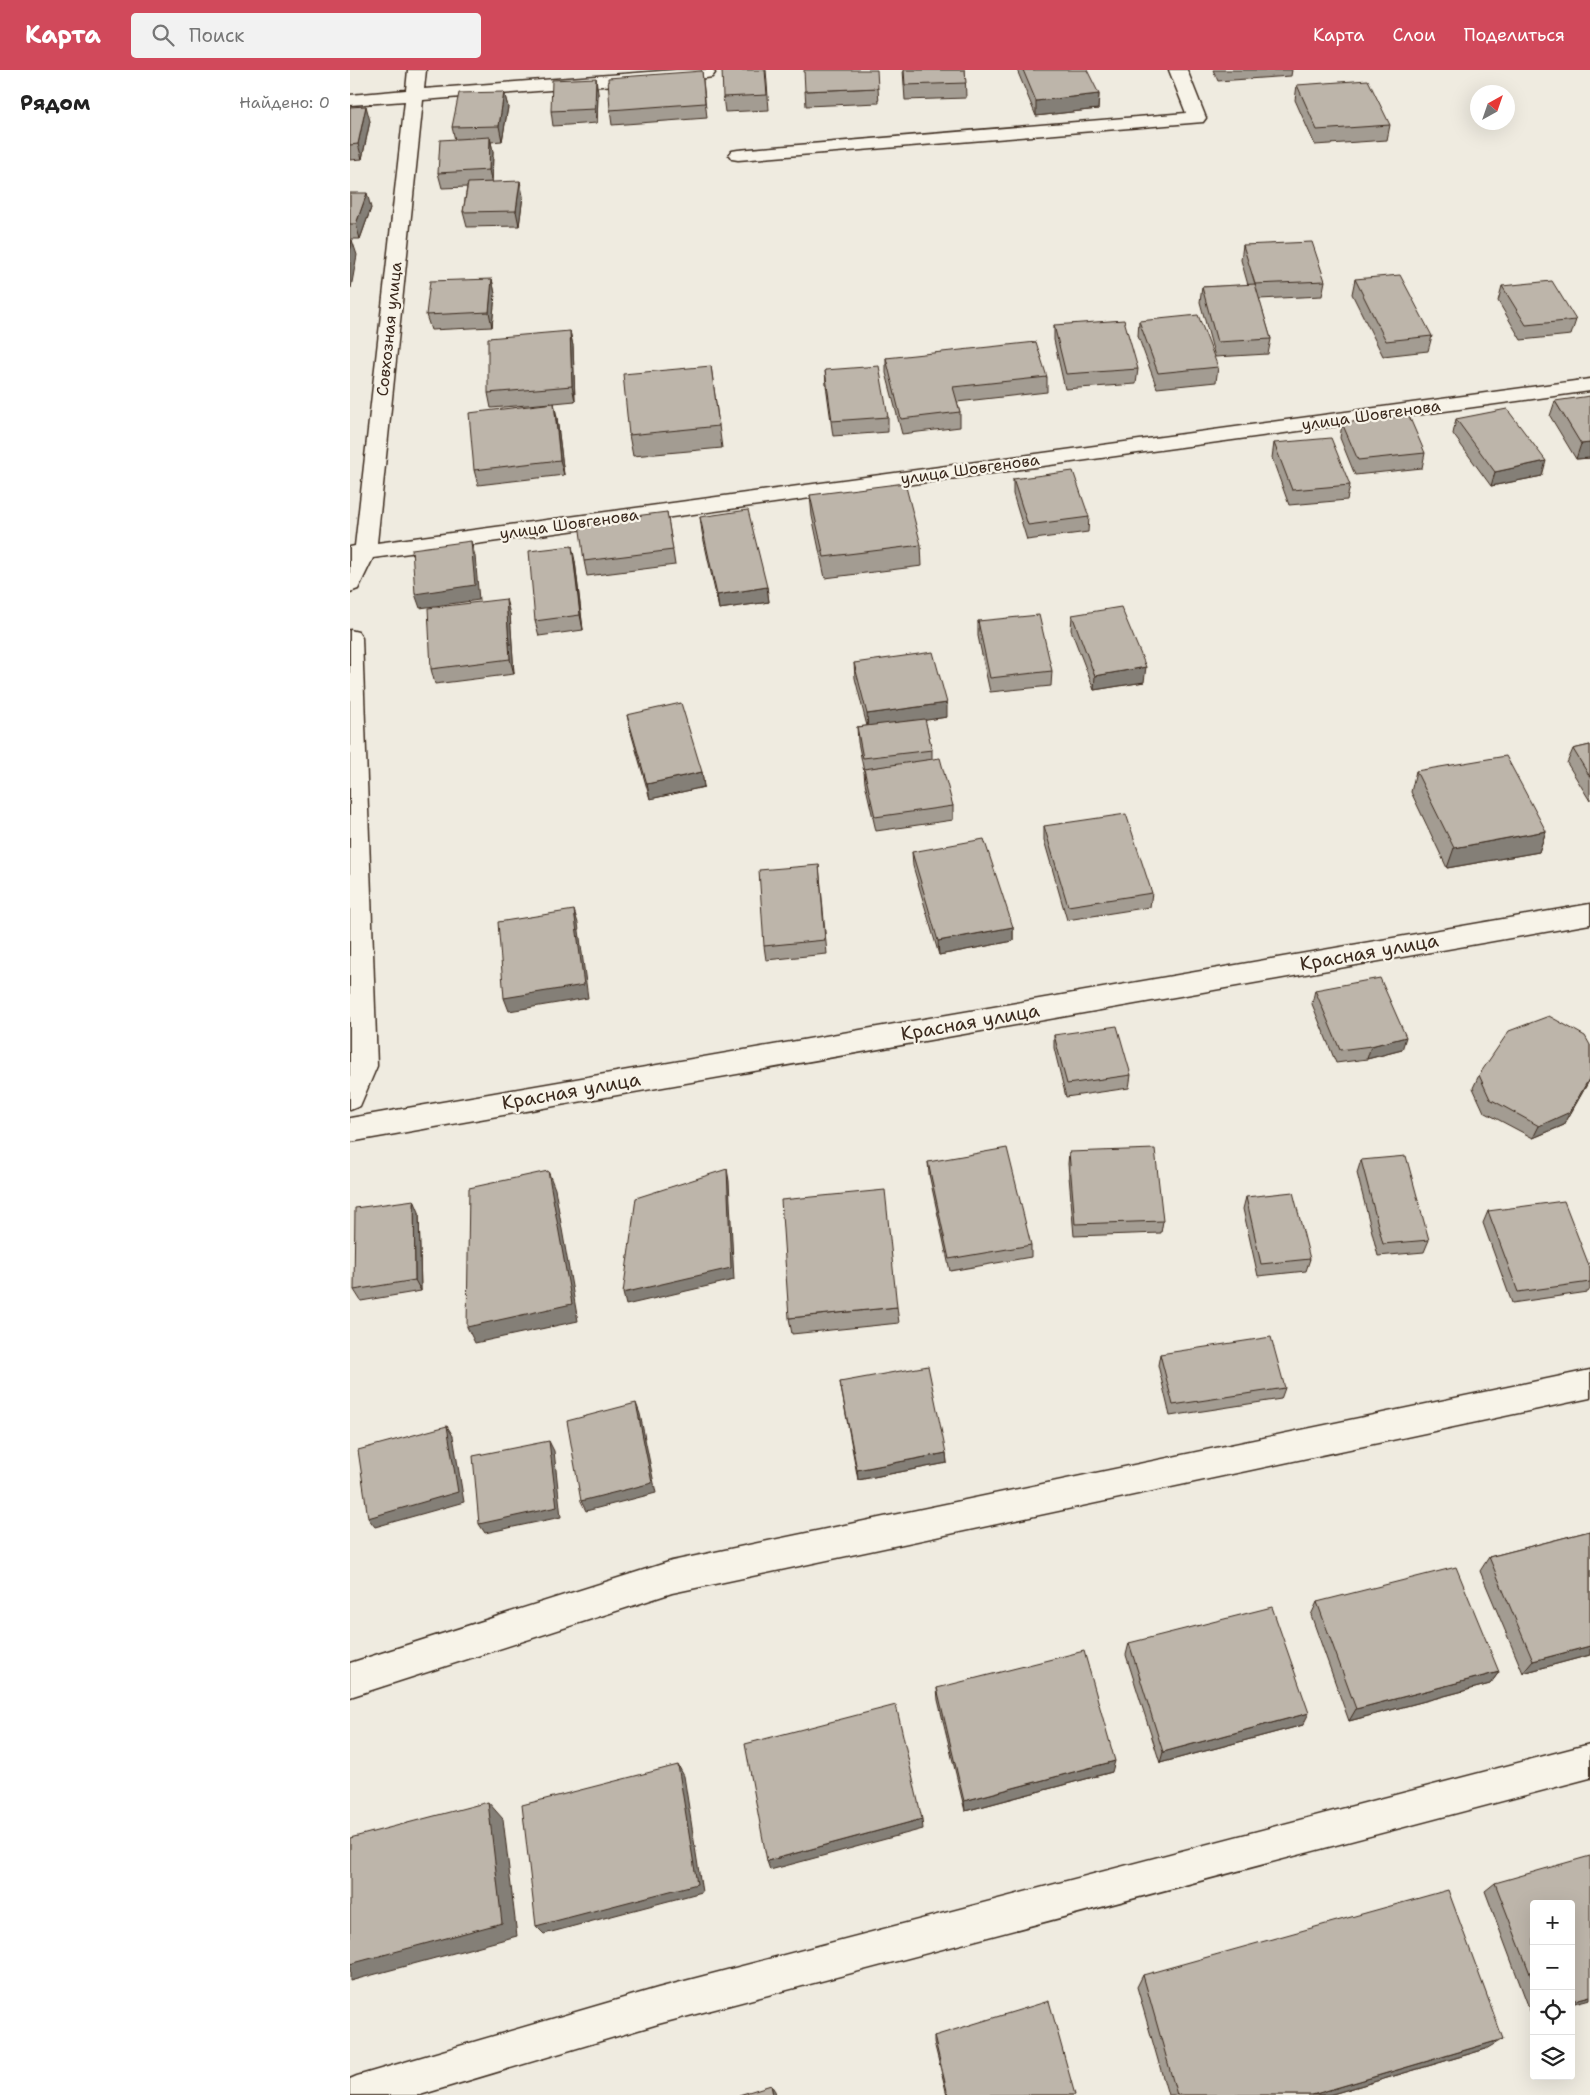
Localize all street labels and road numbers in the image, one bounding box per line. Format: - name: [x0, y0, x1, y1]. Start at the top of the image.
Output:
- street label: Совхозная улица: [371, 261, 407, 397]
- street label: улица Шовгенова: [1300, 395, 1442, 435]
- street label: улица Шовгенова: [899, 449, 1041, 489]
- street label: улица Шовгенова: [498, 504, 640, 544]
- street label: Красная улица: [1298, 927, 1440, 977]
- street label: Красная улица: [899, 997, 1041, 1047]
- street label: Красная улица: [500, 1066, 642, 1116]

